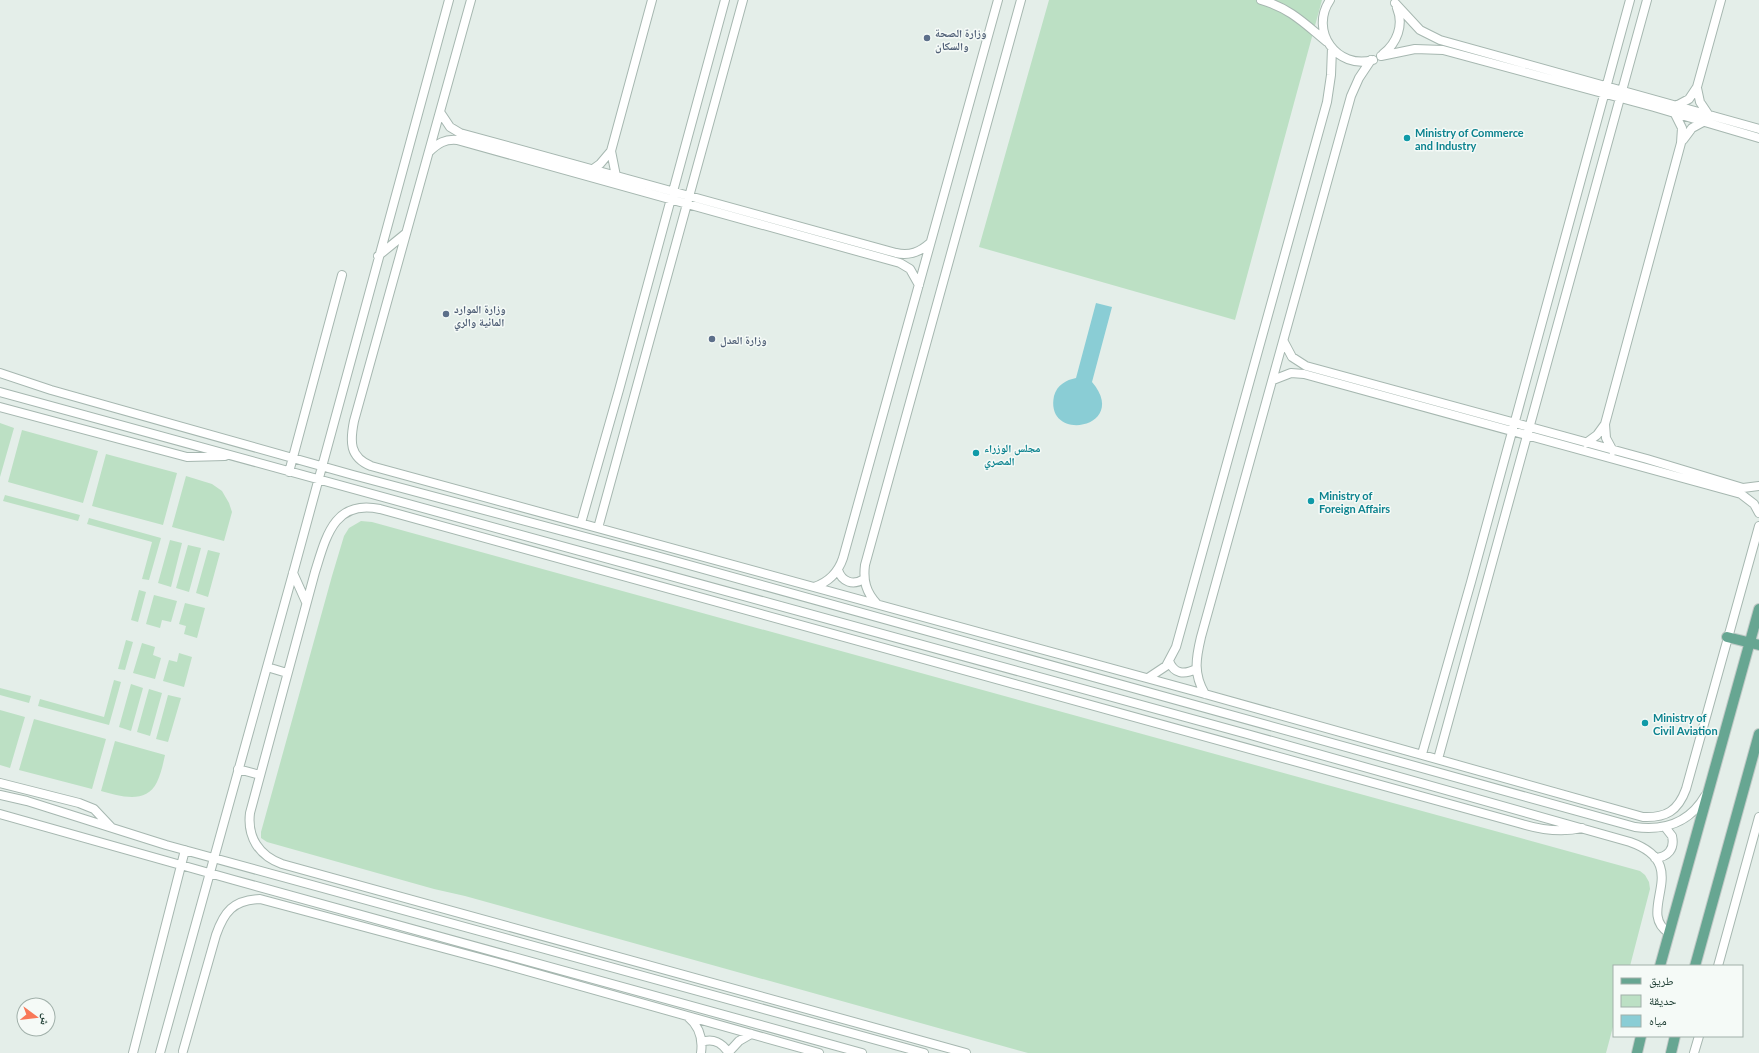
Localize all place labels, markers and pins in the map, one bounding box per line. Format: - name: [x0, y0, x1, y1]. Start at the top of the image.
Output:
- place label: وزارة الصحة والسكان: [935, 26, 986, 54]
- marker: وزارة الصحة والسكان: [922, 33, 932, 43]
- place label: Ministry of Commerce and Industry: [1415, 126, 1524, 152]
- marker: Ministry of Commerce and Industry: [1402, 133, 1412, 143]
- place label: وزارة الموارد المائية والري: [454, 302, 506, 330]
- marker: وزارة الموارد المائية والري: [441, 309, 451, 319]
- place label: وزارة العدل: [720, 333, 767, 348]
- marker: وزارة العدل: [707, 334, 717, 344]
- place label: مجلس الوزراء المصري: [984, 441, 1041, 469]
- marker: مجلس الوزراء المصري: [971, 448, 981, 458]
- place label: Ministry of Foreign Affairs: [1319, 489, 1390, 515]
- marker: Ministry of Foreign Affairs: [1306, 496, 1316, 506]
- place label: Ministry of Civil Aviation: [1653, 711, 1718, 737]
- marker: Ministry of Civil Aviation: [1640, 718, 1650, 728]

